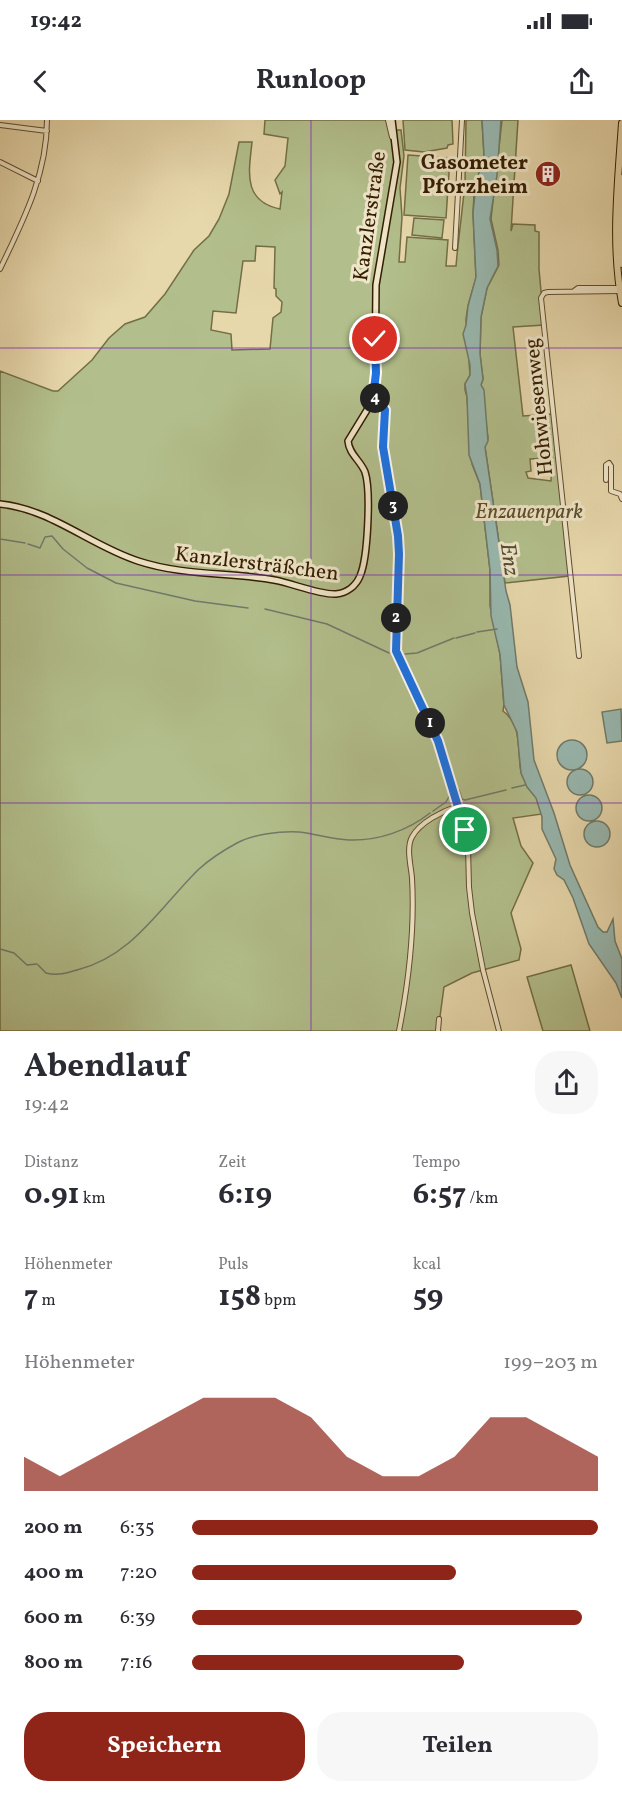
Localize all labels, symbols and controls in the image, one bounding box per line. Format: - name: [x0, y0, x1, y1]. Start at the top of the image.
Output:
- text: 19:42: [30, 6, 82, 37]
- text: Runloop: [256, 62, 366, 100]
- icon: back: [24, 65, 57, 98]
- icon: share: [565, 65, 598, 98]
- street label: Kanzlerstraße: [347, 149, 394, 283]
- place label: Gasometer Pforzheim: [421, 149, 528, 202]
- building icon: Gasometer Pforzheim: [533, 159, 563, 189]
- pin: [349, 313, 400, 364]
- icon: check: [358, 322, 391, 355]
- street label: Hohwiesenweg: [518, 337, 561, 477]
- pin: 4: [360, 383, 390, 413]
- text: 4: [370, 387, 380, 409]
- pin: 3: [378, 491, 408, 521]
- text: 3: [389, 495, 397, 517]
- park label: Enzauenpark: [475, 498, 583, 527]
- street label: Kanzlersträßchen: [173, 540, 340, 589]
- water label: Enz: [491, 541, 526, 578]
- pin: 2: [381, 603, 411, 633]
- text: 2: [392, 607, 400, 629]
- pin: 1: [415, 708, 445, 738]
- text: 1: [427, 712, 433, 734]
- pin: [439, 804, 490, 855]
- icon: arrive: [448, 813, 481, 846]
- text: Abendlauf: [24, 1045, 188, 1091]
- button: share: [535, 1051, 598, 1114]
- text: 19:42: [24, 1091, 70, 1119]
- text: Distanz: [24, 1152, 79, 1174]
- text: Zeit: [218, 1152, 246, 1174]
- text: Tempo: [413, 1152, 460, 1174]
- text: 0.91: [24, 1174, 80, 1216]
- text: 6:19: [218, 1174, 272, 1216]
- text: 6:57: [413, 1174, 466, 1216]
- text: km: [80, 1188, 106, 1210]
- text: /km: [466, 1188, 498, 1210]
- text: Höhenmeter: [24, 1254, 113, 1276]
- text: Puls: [218, 1254, 248, 1276]
- text: kcal: [413, 1254, 441, 1276]
- text: 7: [24, 1276, 38, 1318]
- text: 158: [218, 1276, 261, 1318]
- text: 59: [413, 1276, 443, 1318]
- text: m: [38, 1290, 56, 1312]
- text: bpm: [261, 1290, 296, 1312]
- text: Höhenmeter: [24, 1349, 135, 1377]
- text: 199–203 m: [503, 1349, 598, 1377]
- text: 200 m: [24, 1514, 82, 1542]
- text: 6:35: [120, 1514, 155, 1542]
- text: 400 m: [24, 1559, 84, 1587]
- text: 7:20: [120, 1559, 157, 1587]
- text: 600 m: [24, 1604, 83, 1632]
- text: 6:39: [120, 1604, 155, 1632]
- text: 800 m: [24, 1649, 83, 1677]
- text: 7:16: [120, 1649, 152, 1677]
- button: Speichern: [24, 1712, 305, 1781]
- button: Teilen: [317, 1712, 598, 1781]

